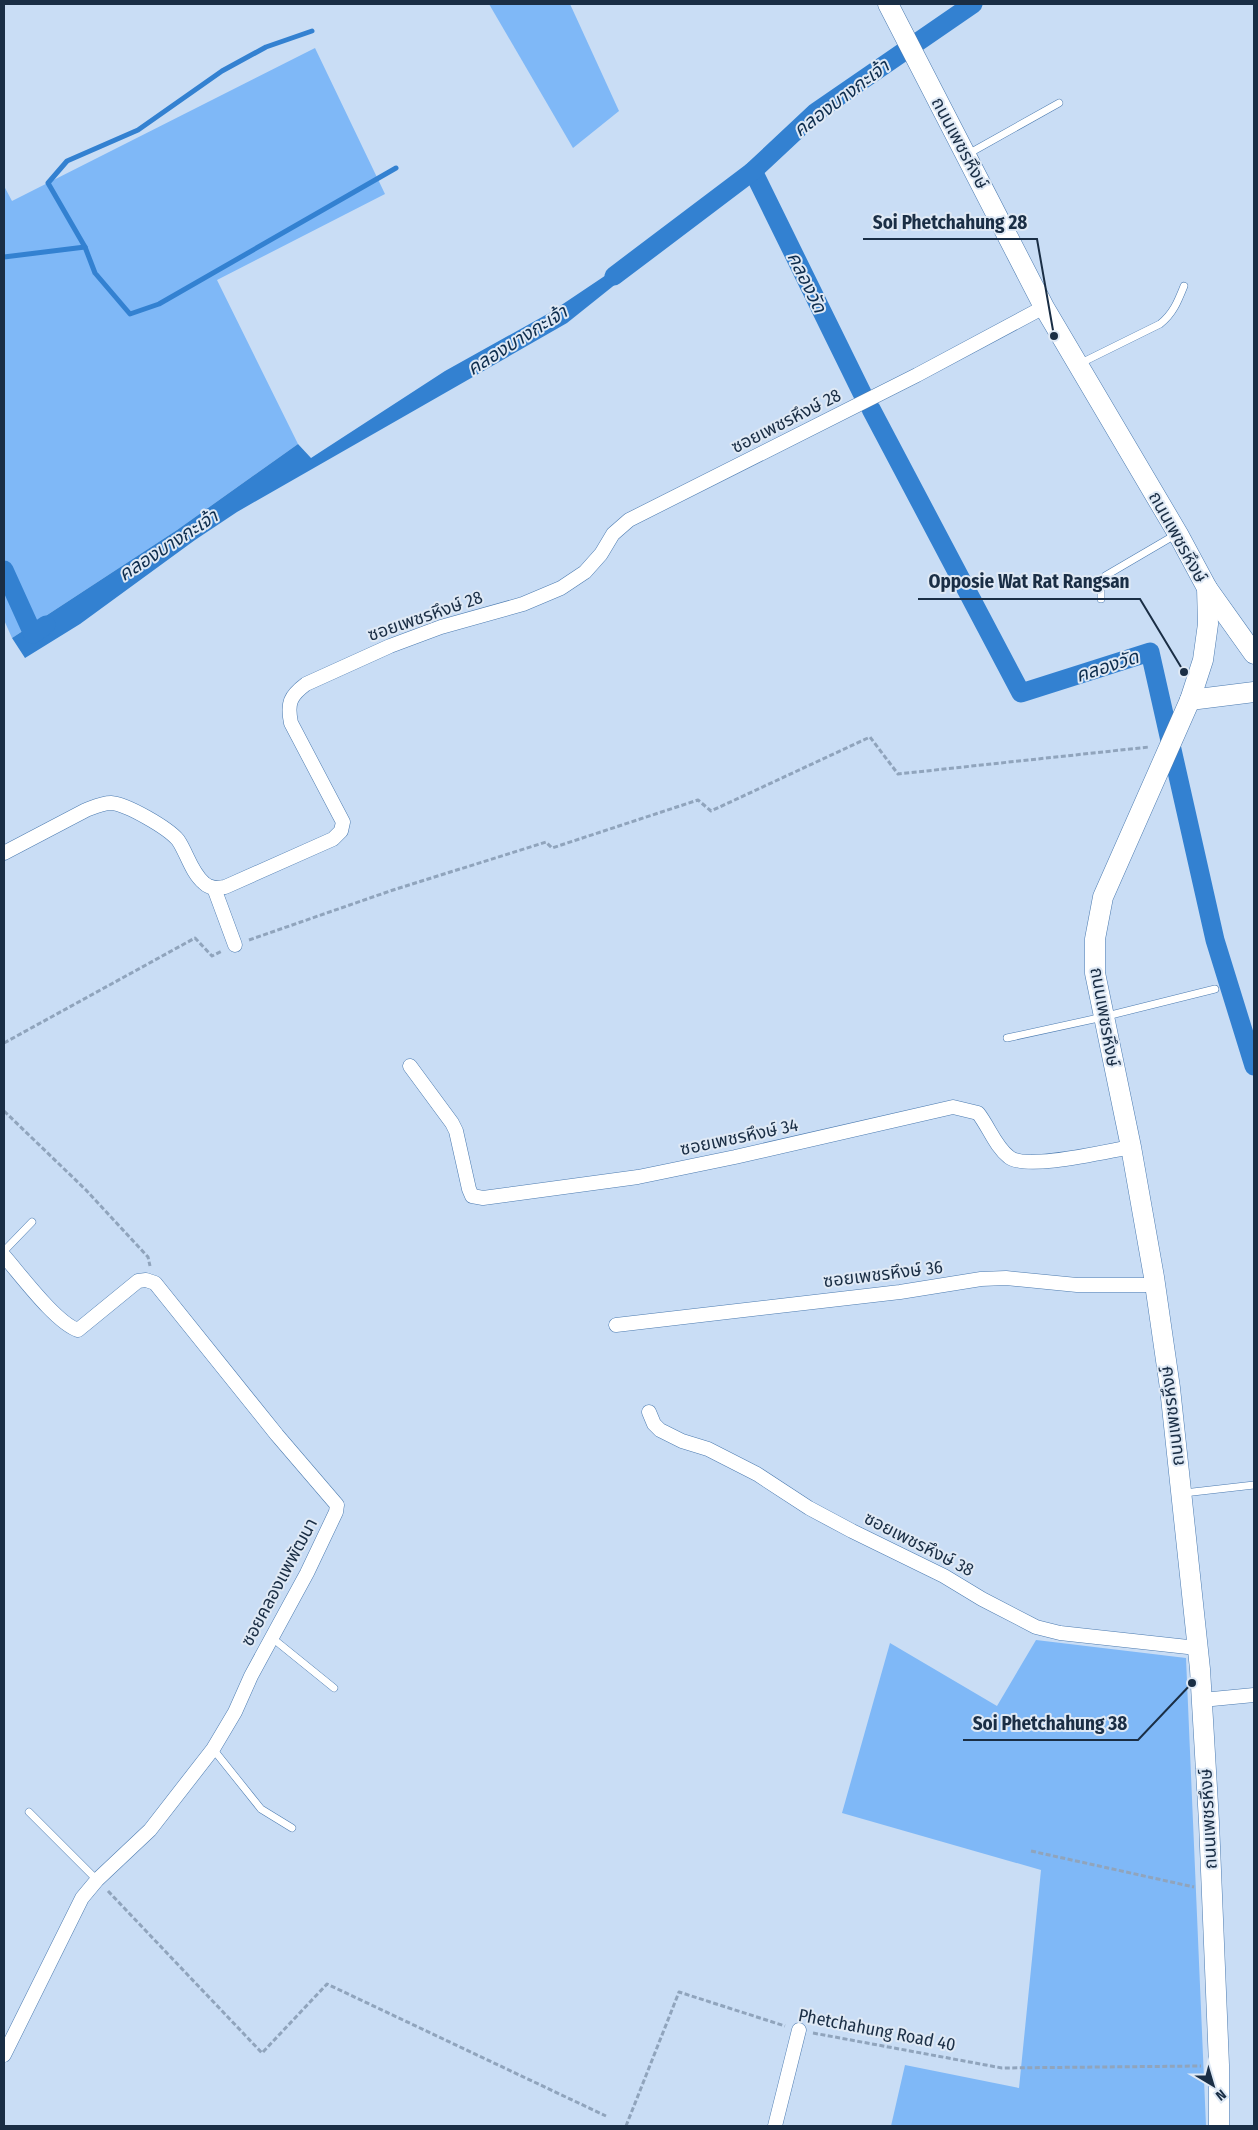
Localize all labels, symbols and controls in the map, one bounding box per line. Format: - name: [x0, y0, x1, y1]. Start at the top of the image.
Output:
- water label: คลองบางกะเจ้า: [789, 54, 894, 141]
- street label: ถนนเพชรหึงษ์: [927, 93, 993, 193]
- callout: Soi Phetchahung 28: [863, 205, 1037, 239]
- text: Soi Phetchahung 28: [873, 211, 1027, 234]
- water label: คลองวัด: [782, 248, 832, 317]
- water label: คลองบางกะเจ้า: [463, 299, 572, 380]
- street label: ซอยเพชรหึงษ์ 28: [727, 384, 845, 458]
- street label: ถนนเพชรหึงษ์: [1144, 488, 1212, 586]
- water label: คลองบางกะเจ้า: [114, 504, 223, 586]
- callout: Opposie Wat Rat Rangsan: [918, 565, 1140, 599]
- text: Opposie Wat Rat Rangsan: [928, 570, 1130, 593]
- street label: ซอยเพชรหึงษ์ 28: [365, 586, 485, 646]
- water label: คลองวัด: [1073, 645, 1143, 687]
- street label: ถนนเพชรหึงษ์: [1085, 965, 1125, 1069]
- street label: ซอยเพชรหึงษ์ 34: [678, 1114, 800, 1160]
- street label: ซอยเพชรหึงษ์ 36: [822, 1256, 944, 1292]
- street label: ถนนเพชรหึงษ์: [1155, 1365, 1189, 1467]
- street label: ซอยเพชรหึงษ์ 38: [860, 1507, 978, 1581]
- street label: ซอยคลองแพพัฒนา: [236, 1514, 322, 1650]
- callout: Soi Phetchahung 38: [963, 1706, 1138, 1740]
- text: Soi Phetchahung 38: [973, 1712, 1127, 1735]
- street label: ถนนเพชรหึงษ์: [1194, 1768, 1222, 1870]
- street label: Phetchahung Road 40: [796, 2004, 958, 2056]
- north arrow: [1188, 2060, 1238, 2110]
- text: N: [1212, 2086, 1229, 2104]

